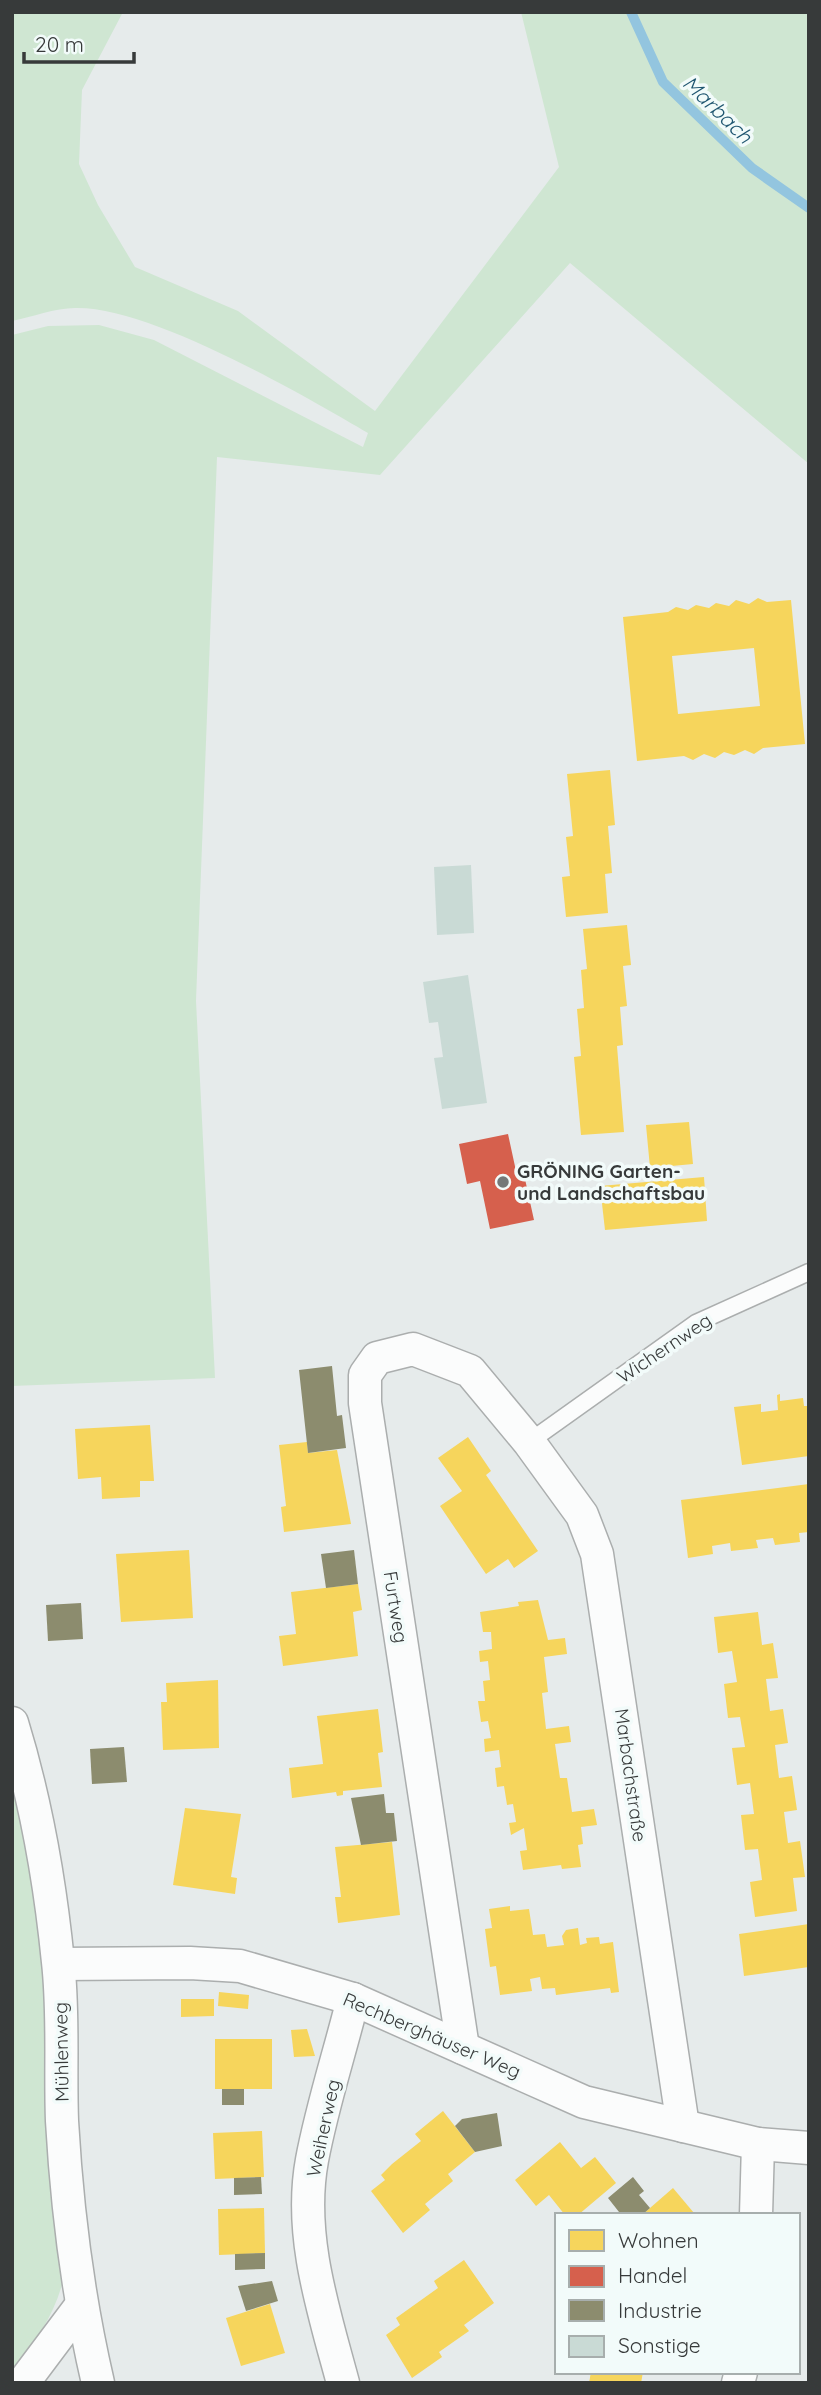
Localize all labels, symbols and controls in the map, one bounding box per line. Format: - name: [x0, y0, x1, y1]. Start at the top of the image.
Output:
- scale bar: [24, 21, 135, 65]
- text: 20 m: [35, 31, 84, 57]
- water label: Marbach: [678, 70, 759, 149]
- place label: GRÖNING Garten- und Landschaftsbau: [517, 1159, 705, 1205]
- marker: GRÖNING Garten- und Landschaftsbau: [495, 1174, 511, 1190]
- street label: Wichernweg: [612, 1308, 716, 1388]
- street label: Furtweg: [378, 1569, 414, 1645]
- street label: Marbachstraße: [610, 1707, 652, 1843]
- street label: Rechberghäuser Weg: [340, 1987, 524, 2083]
- street label: Mühlenweg: [48, 2002, 74, 2102]
- street label: Weiherweg: [301, 2077, 345, 2179]
- legend: [555, 2213, 800, 2374]
- text: Wohnen: [618, 2227, 699, 2253]
- text: Handel: [618, 2262, 687, 2288]
- text: Industrie: [618, 2297, 702, 2323]
- text: Sonstige: [618, 2332, 701, 2358]

